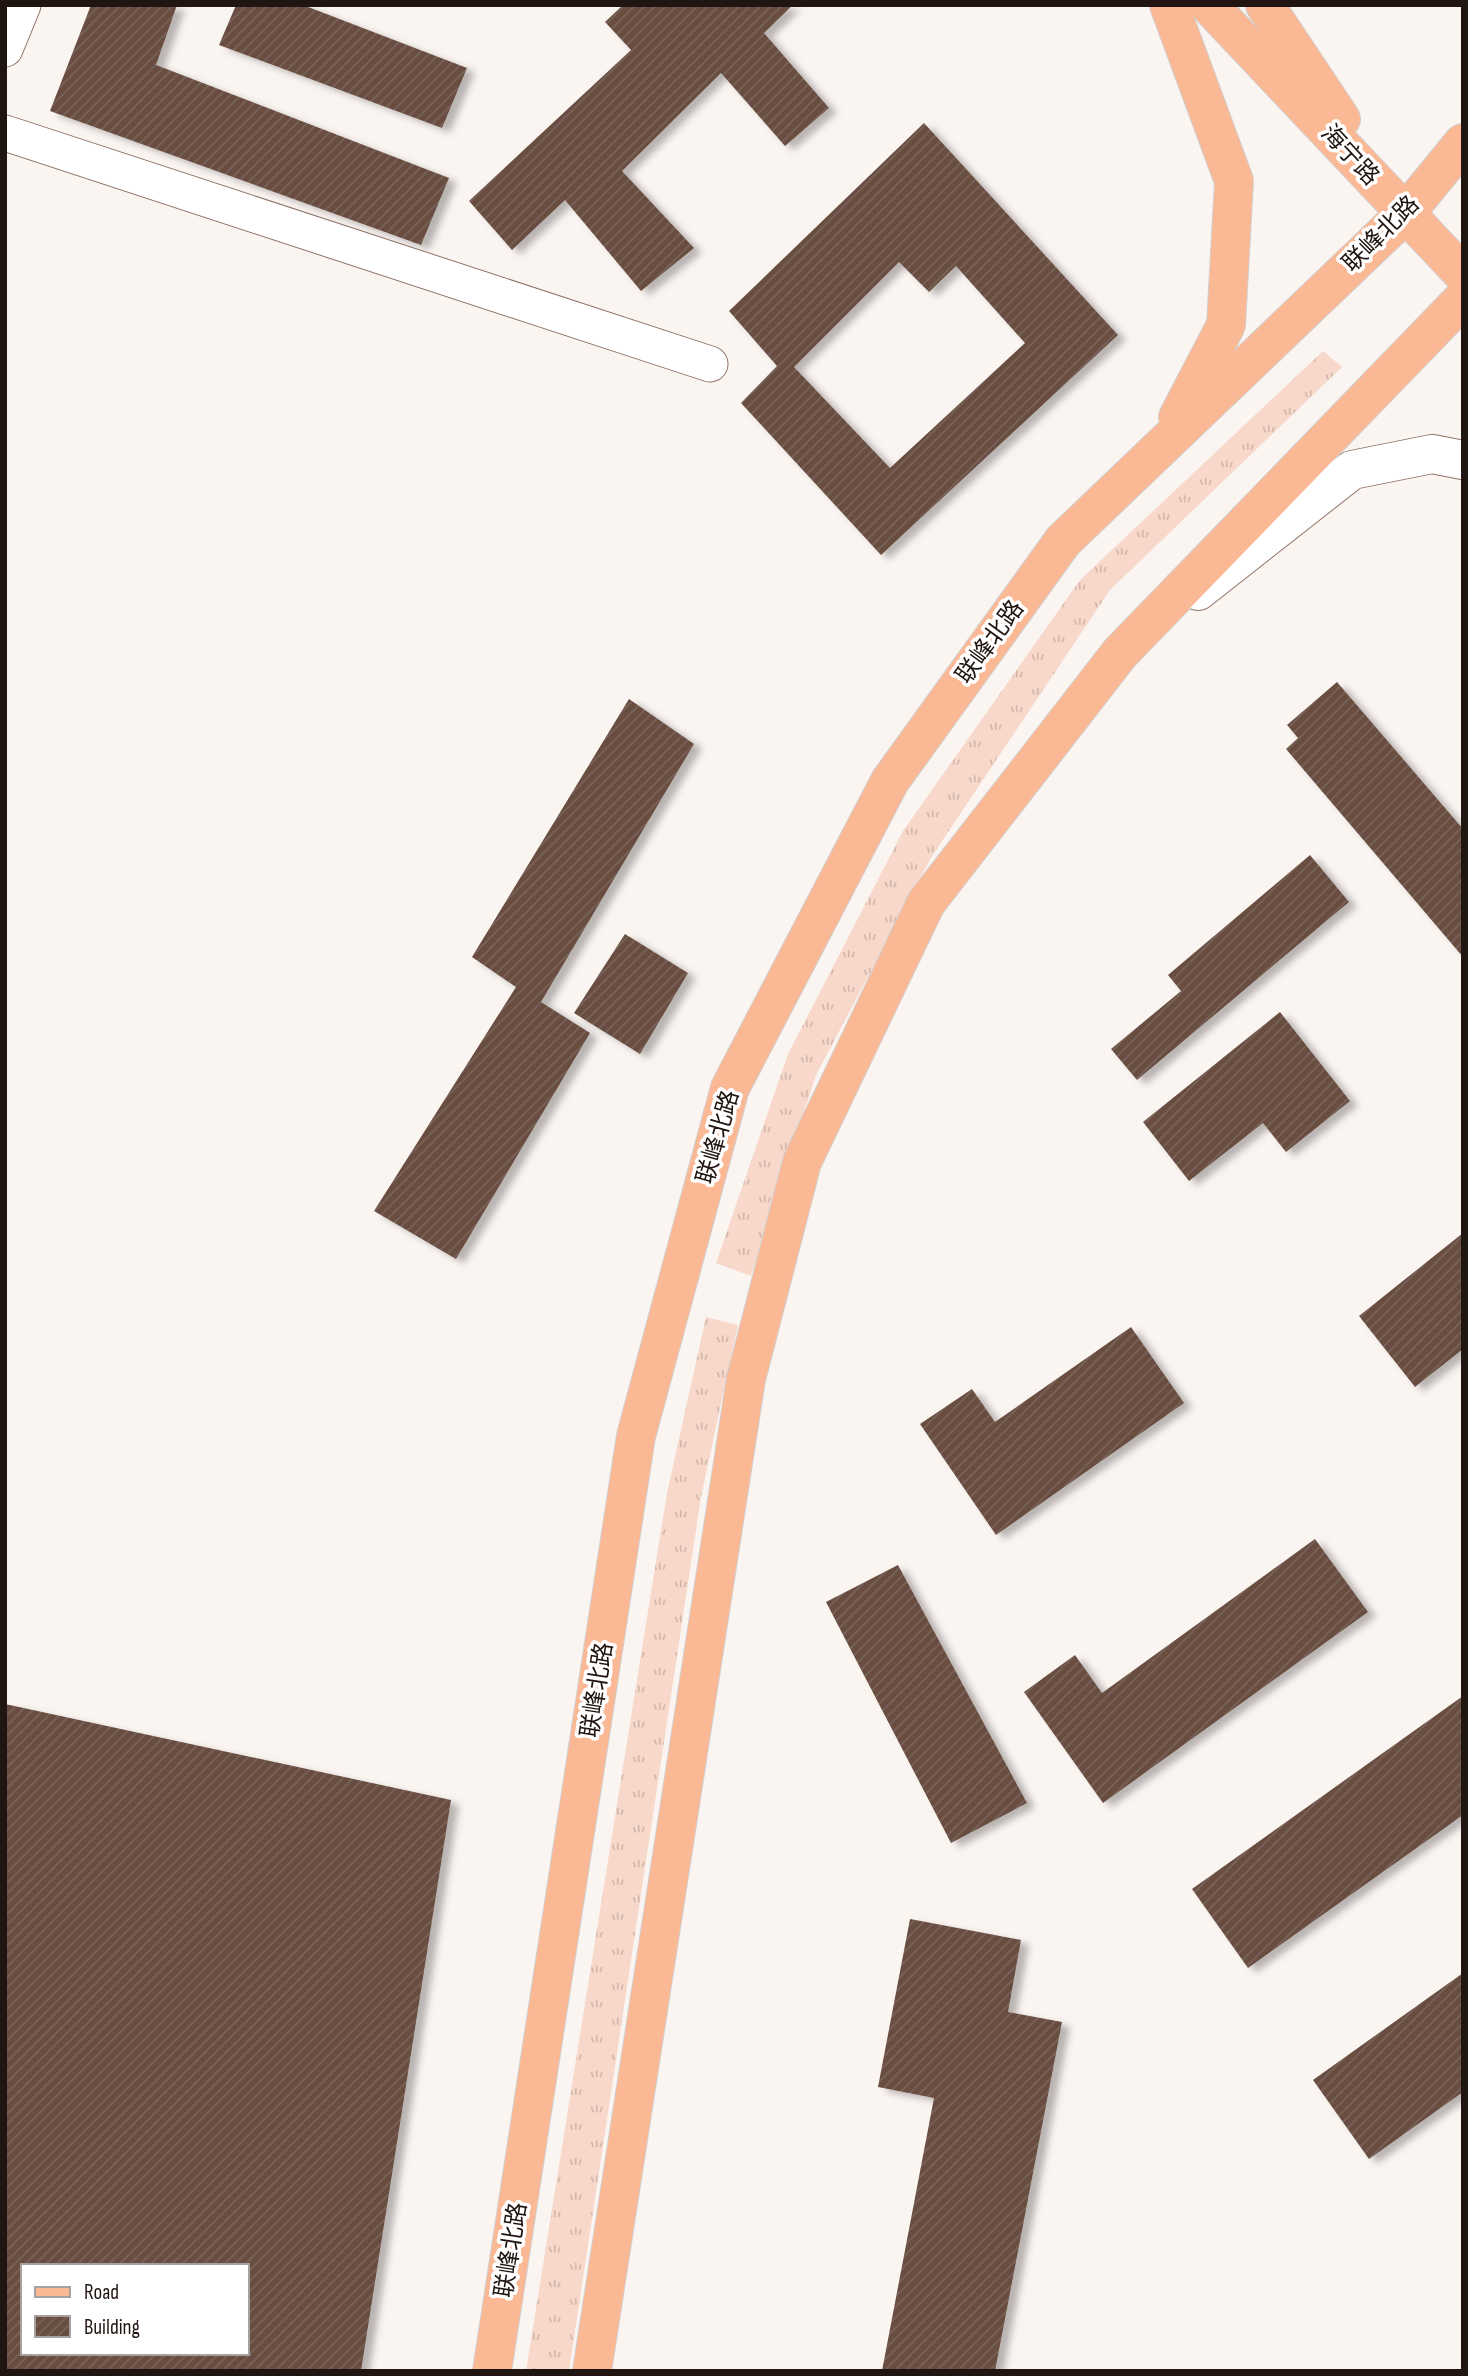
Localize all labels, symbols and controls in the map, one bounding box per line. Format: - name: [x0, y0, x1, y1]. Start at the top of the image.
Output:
- street label: 海宁路: [1315, 119, 1385, 191]
- street label: 联峰北路: [1337, 190, 1425, 278]
- street label: 联峰北路: [950, 595, 1030, 689]
- street label: 联峰北路: [691, 1087, 745, 1187]
- street label: 联峰北路: [575, 1640, 619, 1740]
- street label: 联峰北路: [489, 2200, 533, 2300]
- legend: [21, 2264, 248, 2355]
- text: Road: [84, 2280, 119, 2305]
- text: Building: [84, 2315, 140, 2340]

